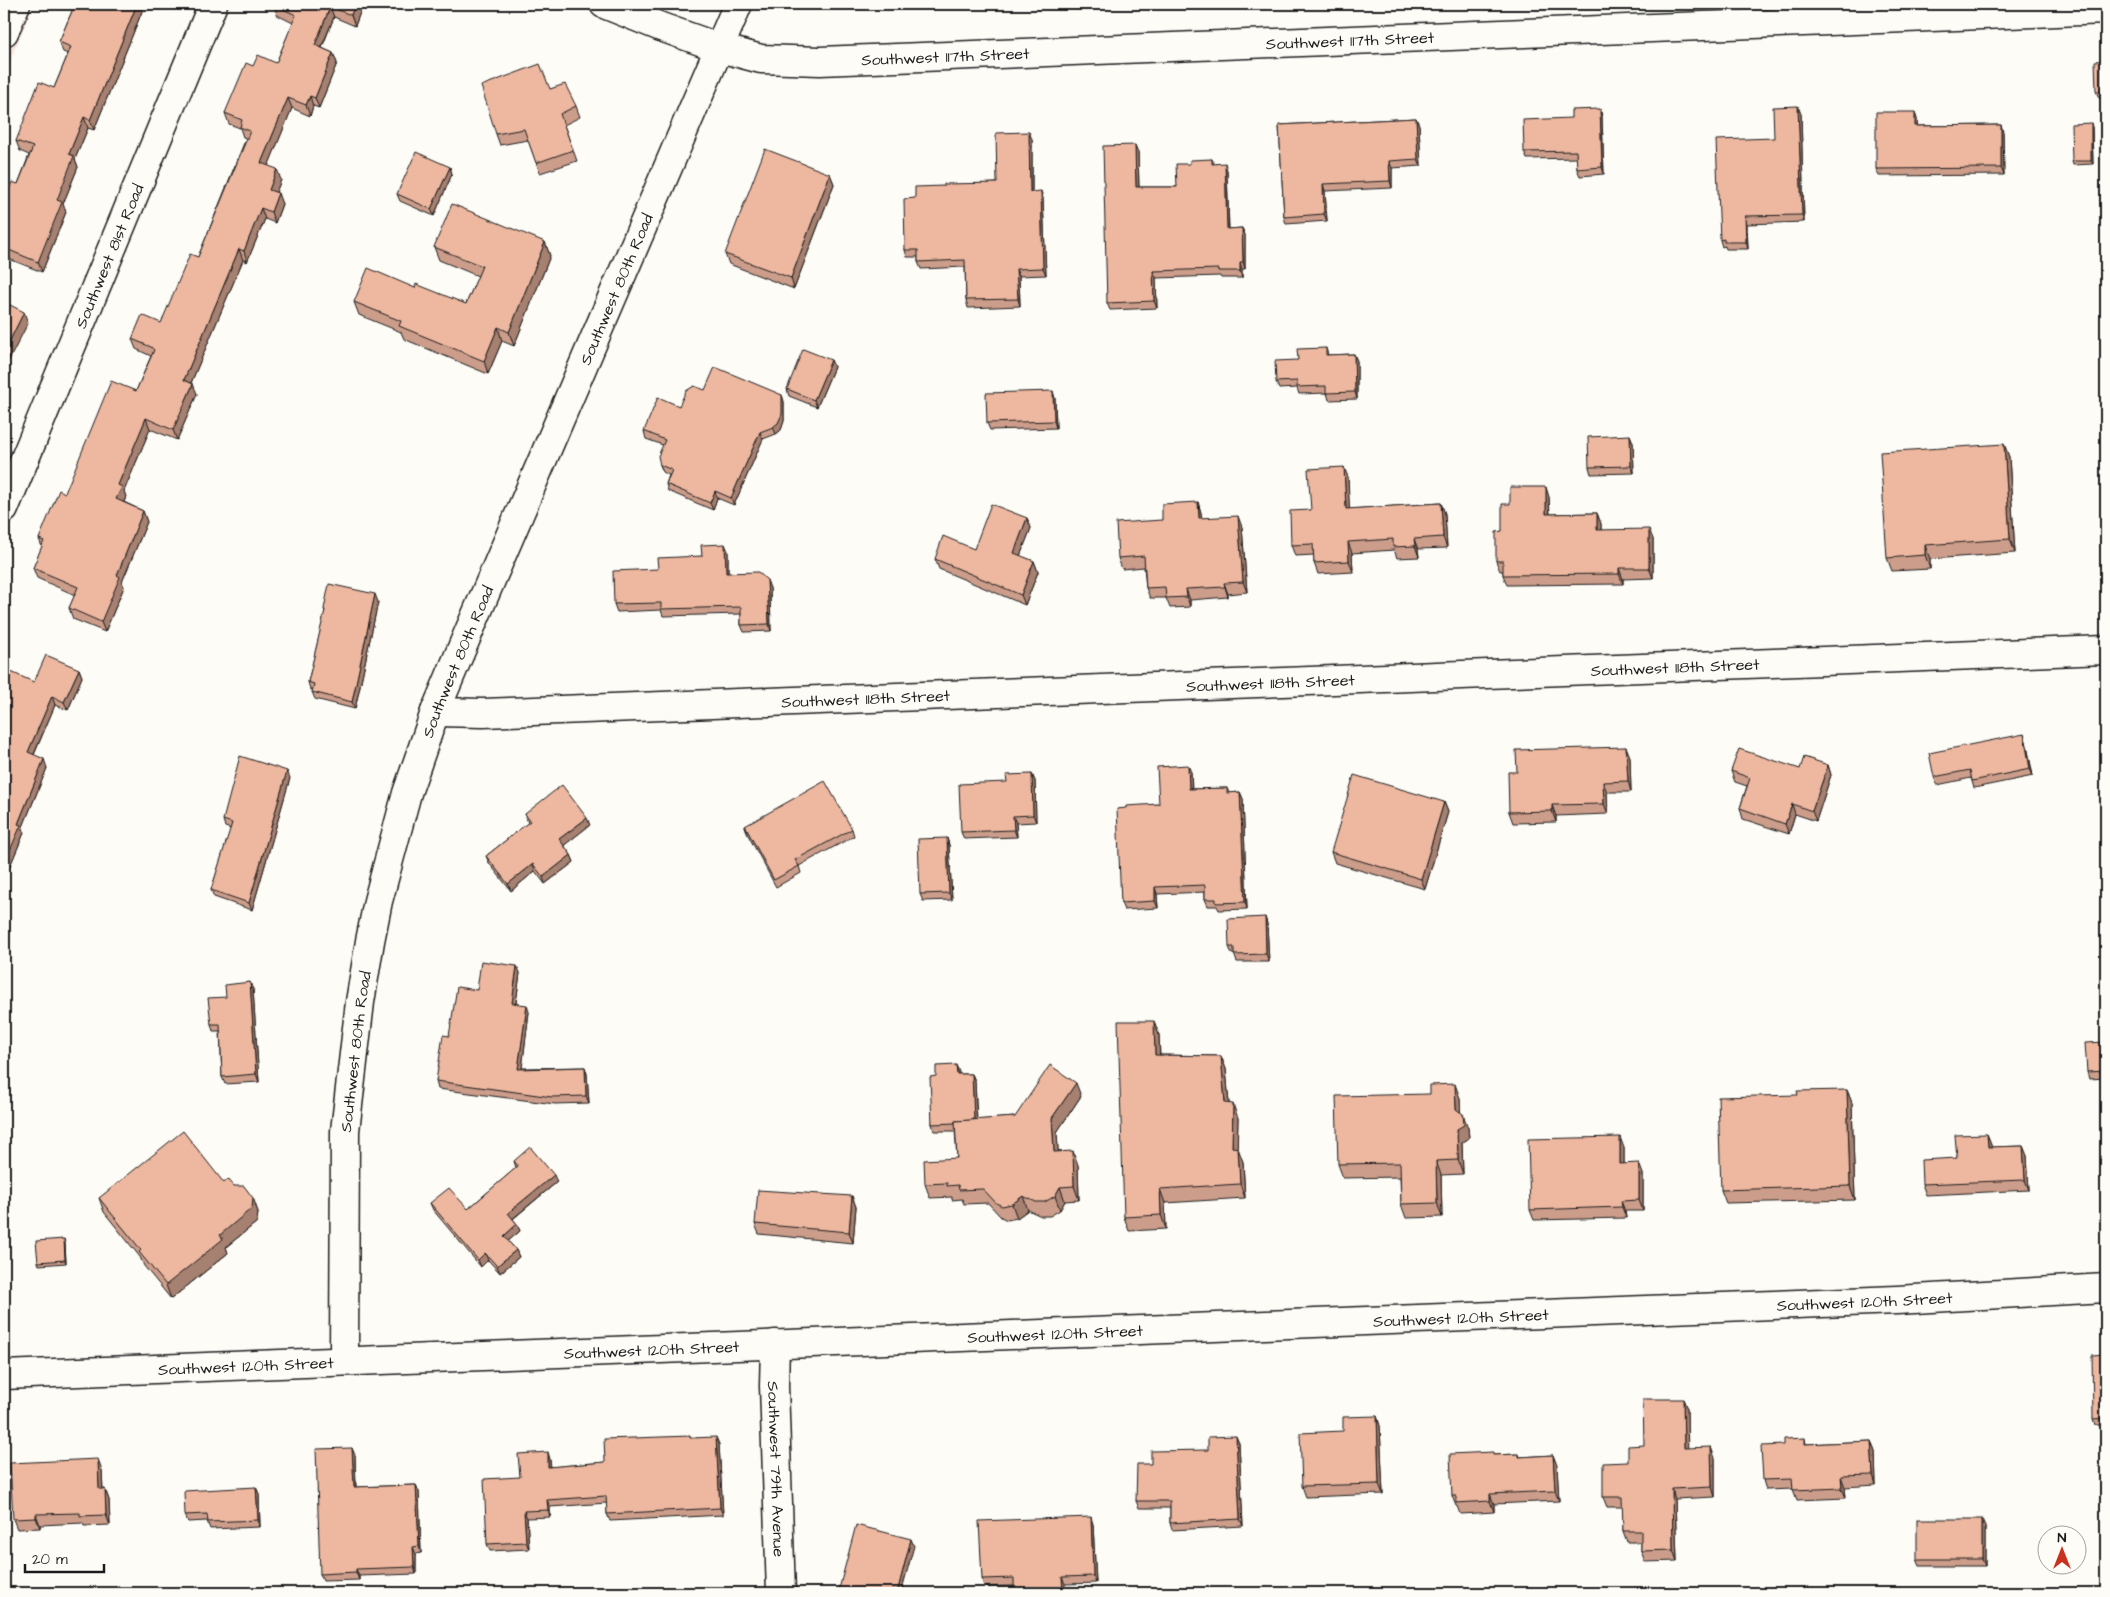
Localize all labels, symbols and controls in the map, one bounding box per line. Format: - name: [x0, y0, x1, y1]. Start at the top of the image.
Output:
- street label: Southwest 117th Street: [1265, 27, 1435, 55]
- street label: Southwest 117th Street: [861, 43, 1030, 71]
- street label: Southwest 81st Road: [70, 181, 149, 332]
- street label: Southwest 80th Road: [575, 210, 659, 368]
- street label: Southwest 80th Road: [417, 583, 499, 741]
- street label: Southwest 118th Street: [1590, 653, 1760, 682]
- street label: Southwest 118th Street: [1186, 669, 1356, 698]
- street label: Southwest 118th Street: [781, 685, 951, 713]
- street label: Southwest 80th Road: [335, 970, 377, 1134]
- street label: Southwest 120th Street: [1776, 1287, 1954, 1317]
- street label: Southwest 120th Street: [1373, 1304, 1550, 1333]
- street label: Southwest 120th Street: [967, 1320, 1144, 1349]
- street label: Southwest 120th Street: [563, 1336, 740, 1365]
- street label: Southwest 120th Street: [158, 1352, 335, 1381]
- street label: Southwest 79th Avenue: [762, 1381, 790, 1558]
- north arrow: [2038, 1524, 2088, 1574]
- text: N: [2058, 1528, 2067, 1548]
- scale bar: [25, 1542, 104, 1574]
- text: 20 m: [32, 1549, 68, 1570]

